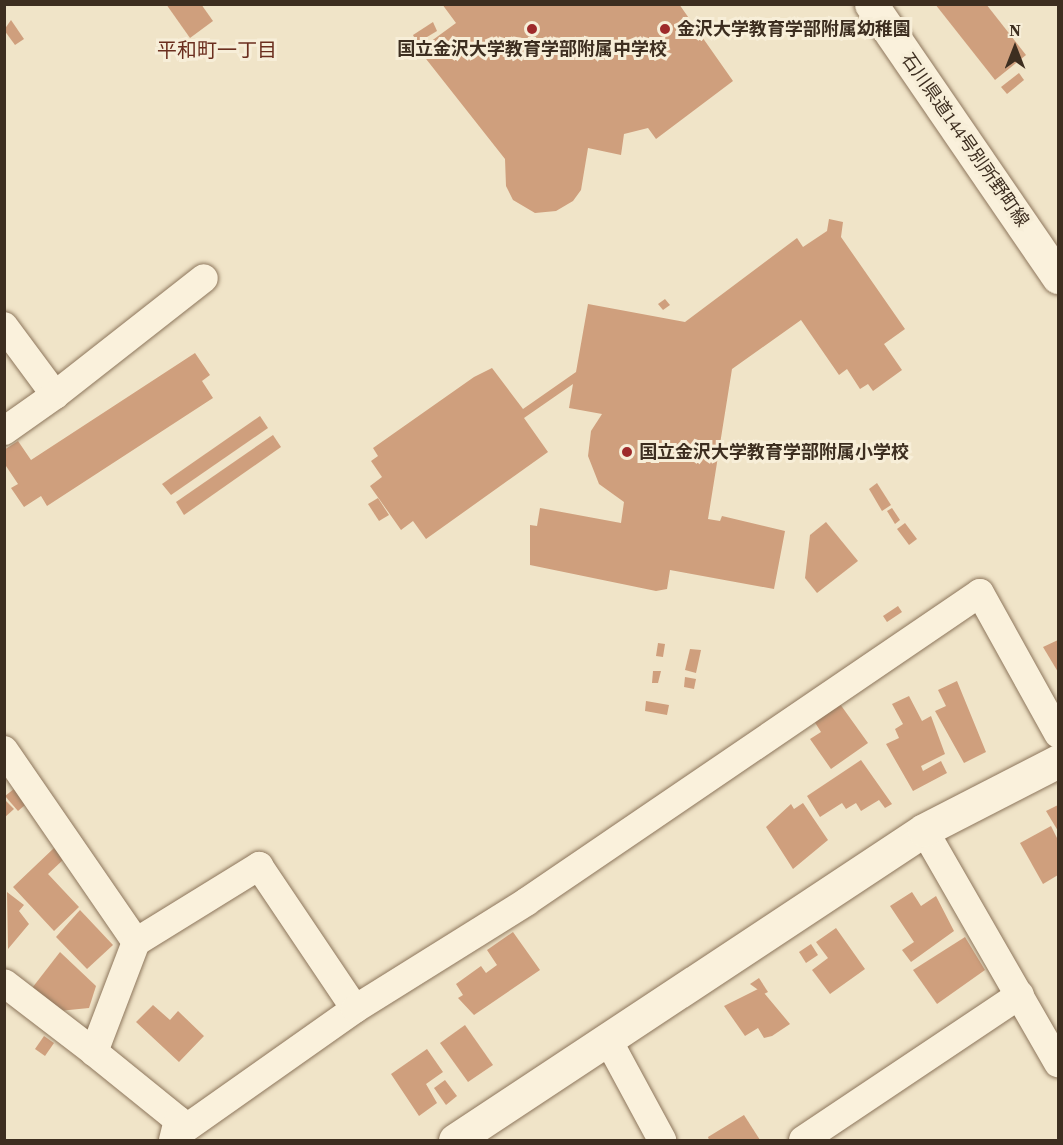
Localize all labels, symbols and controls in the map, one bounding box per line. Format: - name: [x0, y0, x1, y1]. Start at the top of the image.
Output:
- place label: 金沢大学教育学部附属幼稚園: [677, 18, 911, 40]
- north arrow: [985, 18, 1045, 78]
- text: N: [1009, 19, 1021, 41]
- marker: 国立金沢大学教育学部附属中学校: [525, 22, 539, 36]
- marker: 金沢大学教育学部附属幼稚園: [658, 22, 672, 36]
- district label: 平和町一丁目: [157, 38, 277, 62]
- place label: 国立金沢大学教育学部附属中学校: [397, 38, 667, 60]
- street label: 石川県道144号別所野町線: [897, 49, 1033, 231]
- place label: 国立金沢大学教育学部附属小学校: [639, 441, 909, 463]
- marker: 国立金沢大学教育学部附属小学校: [620, 445, 634, 459]

